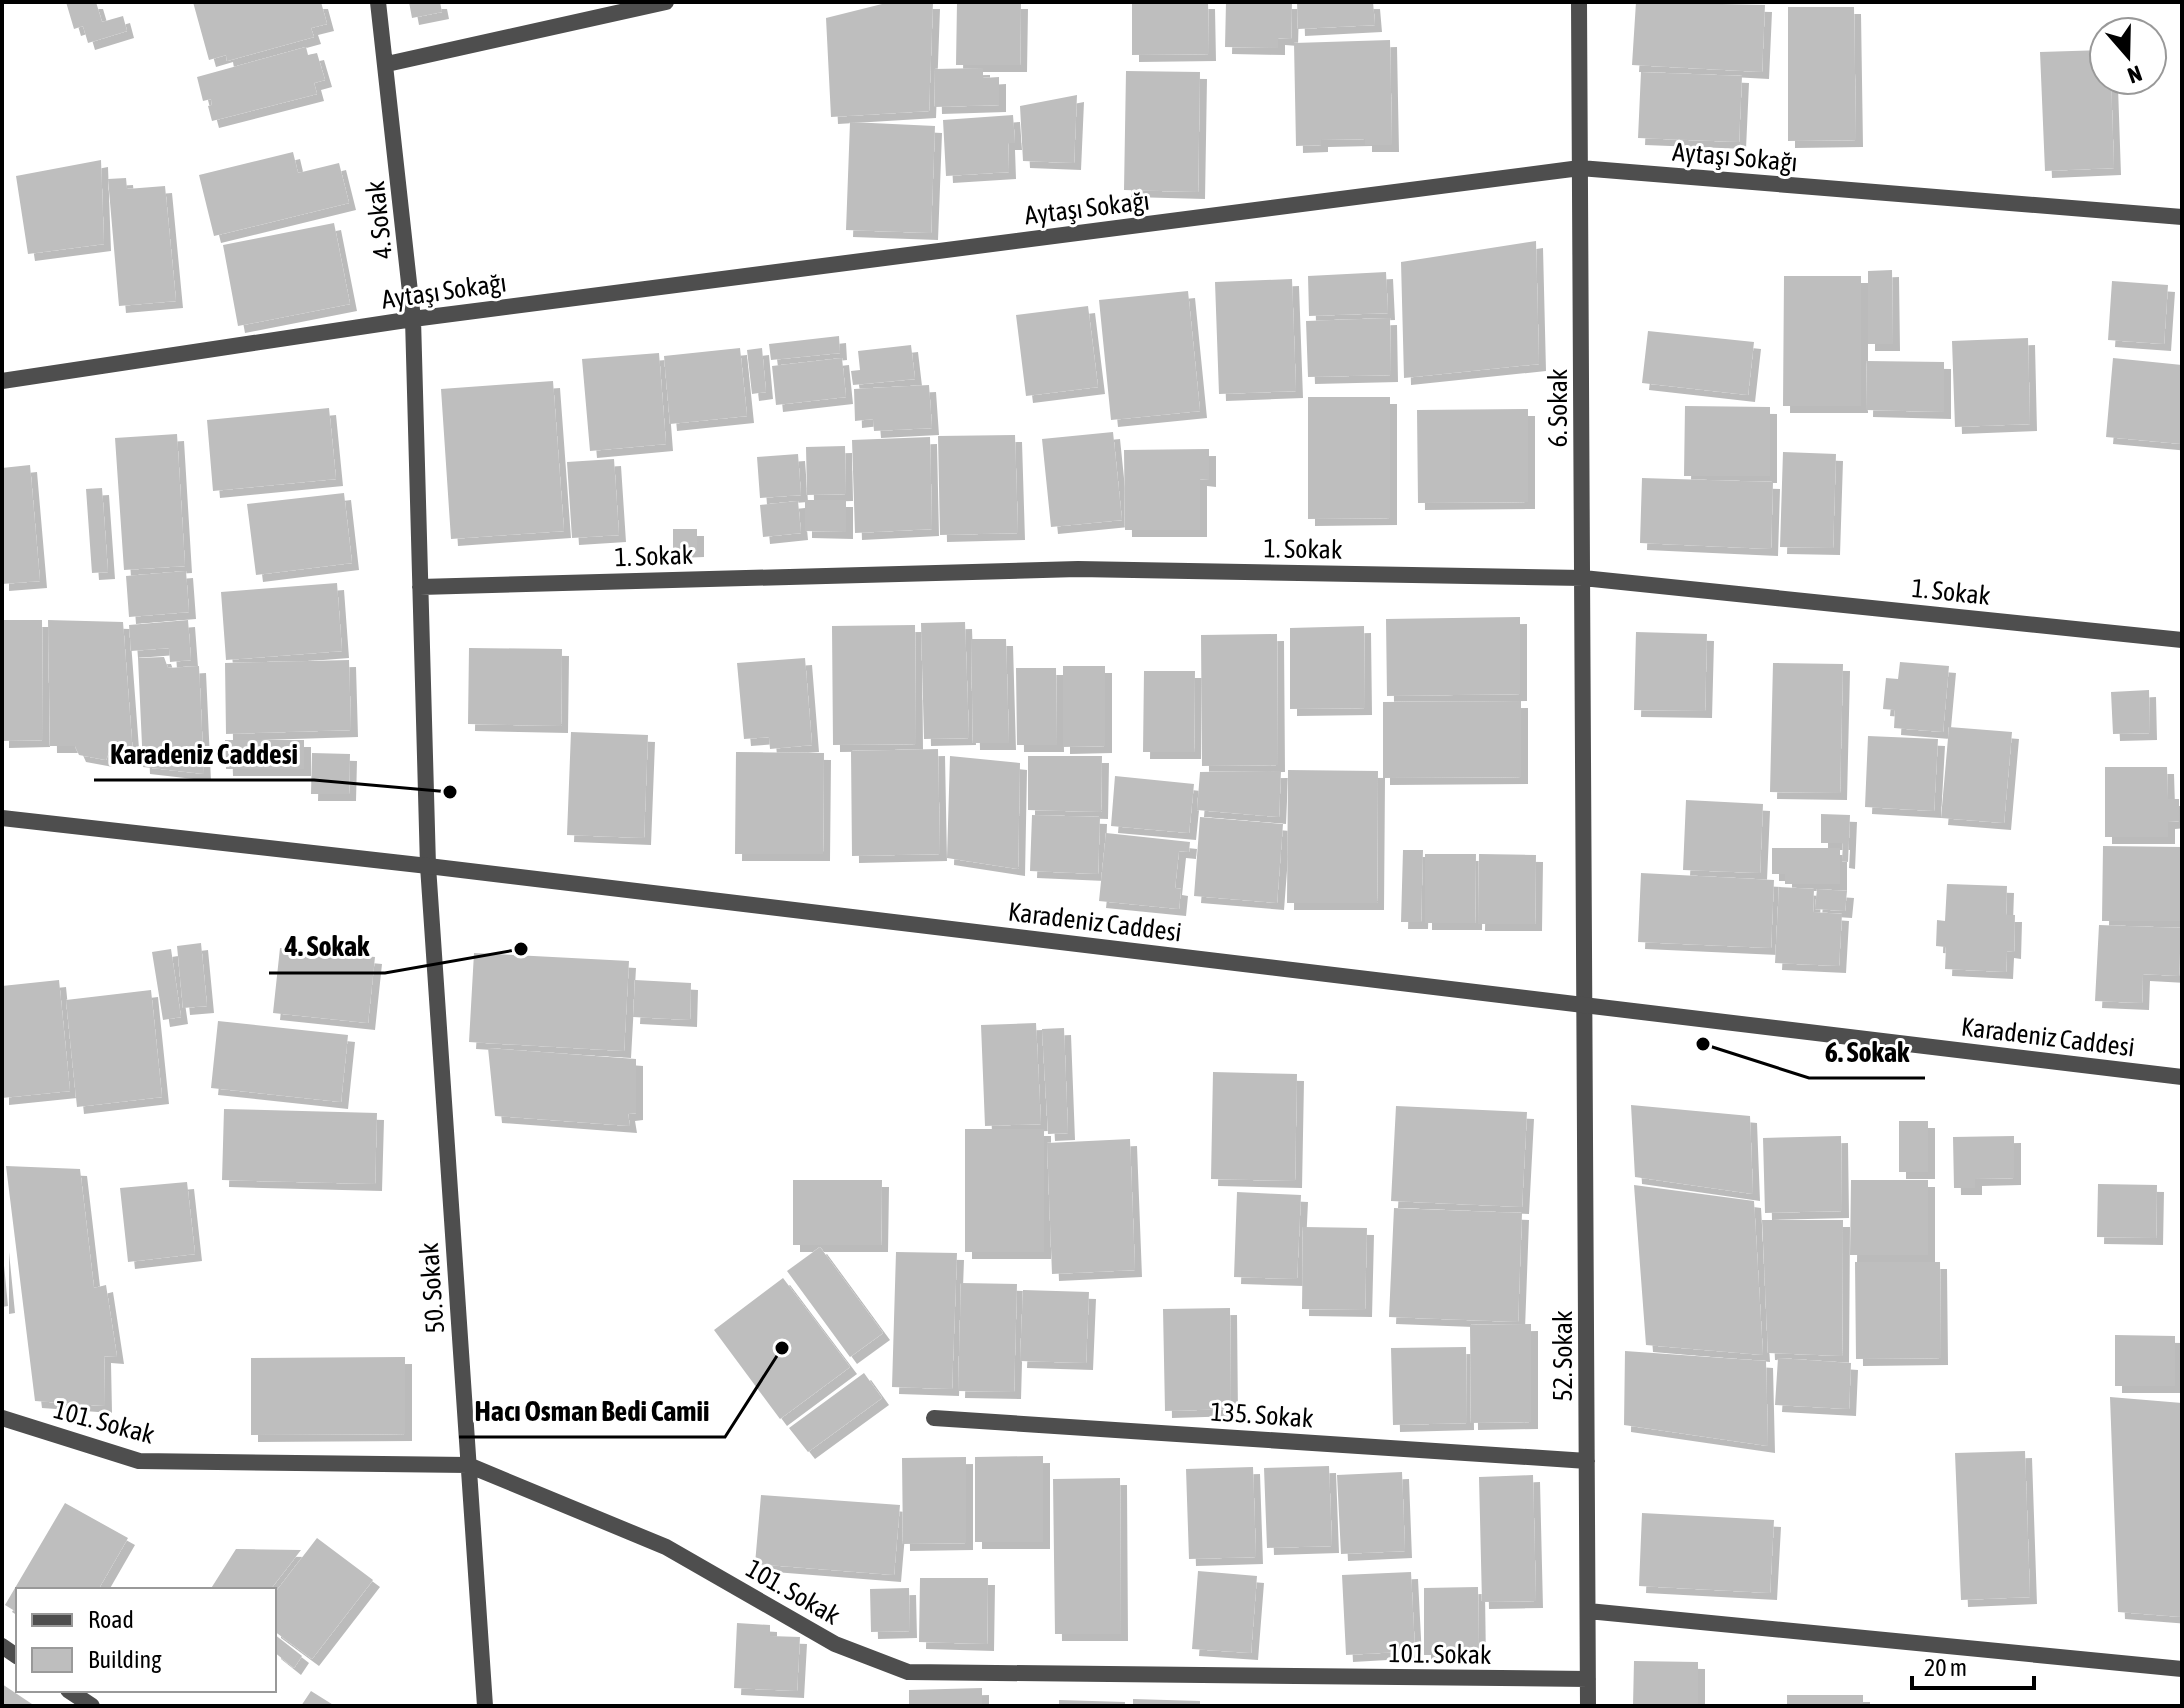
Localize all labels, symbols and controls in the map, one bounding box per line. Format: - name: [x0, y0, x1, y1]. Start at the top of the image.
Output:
- north arrow: [2088, 16, 2168, 96]
- text: N: [2124, 60, 2145, 89]
- street label: Aytaşı Sokağı: [1671, 137, 1799, 177]
- street label: 4. Sokak: [360, 179, 398, 261]
- street label: Aytaşı Sokağı: [1023, 185, 1151, 231]
- street label: Aytaşı Sokağı: [380, 267, 508, 315]
- street label: 6. Sokak: [1543, 369, 1573, 447]
- street label: 1. Sokak: [1263, 533, 1343, 565]
- street label: 1. Sokak: [614, 540, 694, 572]
- street label: 1. Sokak: [1910, 573, 1992, 611]
- callout: Karadeniz Caddesi: [94, 728, 314, 780]
- text: Karadeniz Caddesi: [110, 738, 298, 770]
- street label: Karadeniz Caddesi: [1007, 896, 1183, 948]
- callout: 4. Sokak: [269, 921, 385, 973]
- text: 4. Sokak: [284, 930, 370, 962]
- street label: Karadeniz Caddesi: [1960, 1011, 2136, 1063]
- callout: 6. Sokak: [1809, 1026, 1925, 1078]
- text: 6. Sokak: [1825, 1036, 1910, 1068]
- street label: 50. Sokak: [414, 1242, 450, 1334]
- street label: 52. Sokak: [1548, 1311, 1578, 1401]
- callout: Hacı Osman Bedi Camii: [459, 1385, 725, 1437]
- street label: 101. Sokak: [50, 1394, 158, 1450]
- text: Hacı Osman Bedi Camii: [475, 1395, 709, 1427]
- street label: 135. Sokak: [1210, 1396, 1314, 1434]
- street label: 101. Sokak: [741, 1553, 845, 1631]
- legend: [16, 1588, 276, 1692]
- text: Road: [88, 1606, 134, 1633]
- street label: 101. Sokak: [1388, 1638, 1492, 1670]
- scale bar: [1912, 1640, 2034, 1690]
- text: Building: [88, 1646, 162, 1673]
- text: 20 m: [1924, 1654, 1967, 1681]

